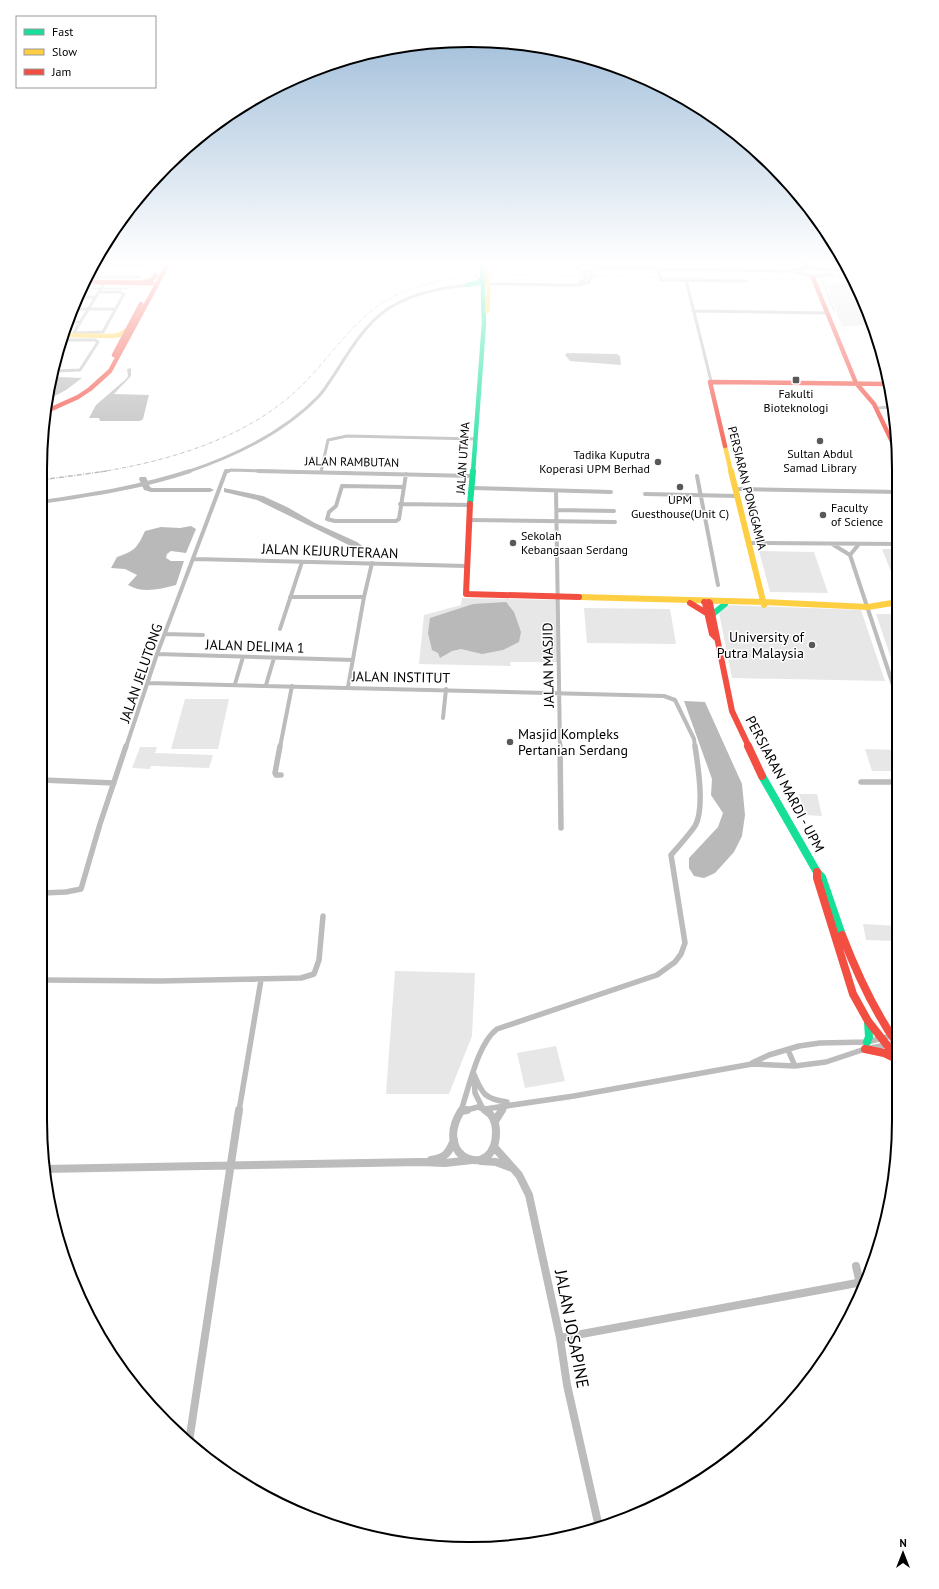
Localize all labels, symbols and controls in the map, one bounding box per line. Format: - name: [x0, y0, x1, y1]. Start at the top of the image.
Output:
- legend: [16, 16, 156, 88]
- text: Fast: [52, 24, 73, 39]
- text: Slow: [52, 44, 77, 59]
- text: Jam: [51, 64, 71, 79]
- marker: Fakulti Bioteknologi: [791, 375, 801, 385]
- place label: Fakulti Bioteknologi: [763, 386, 829, 415]
- street label: JALAN UTAMA: [452, 421, 473, 496]
- street label: PERSIARAN PONGGAMIA: [725, 425, 770, 551]
- marker: Sultan Abdul Samad Library: [815, 436, 825, 446]
- place label: Sultan Abdul Samad Library: [783, 446, 857, 475]
- place label: Tadika Kuputra Koperasi UPM Berhad: [539, 447, 650, 476]
- street label: JALAN RAMBUTAN: [304, 453, 399, 470]
- marker: Tadika Kuputra Koperasi UPM Berhad: [653, 457, 663, 467]
- marker: UPM Guesthouse(Unit C): [675, 482, 685, 492]
- place label: UPM Guesthouse(Unit C): [631, 492, 729, 521]
- place label: Faculty of Science: [831, 500, 883, 529]
- marker: Faculty of Science: [818, 510, 828, 520]
- place label: Sekolah Kebangsaan Serdang: [521, 528, 628, 557]
- marker: Sekolah Kebangsaan Serdang: [508, 538, 518, 548]
- street label: JALAN KEJURUTERAAN: [260, 540, 399, 562]
- street label: JALAN JELUTONG: [115, 621, 166, 726]
- street label: JALAN MASJID: [538, 622, 558, 709]
- place label: University of Putra Malaysia: [717, 628, 805, 662]
- street label: JALAN DELIMA 1: [204, 635, 305, 657]
- marker: University of Putra Malaysia: [807, 640, 817, 650]
- street label: JALAN INSTITUT: [351, 667, 451, 687]
- street label: PERSIARAN MARDI - UPM: [741, 713, 829, 855]
- place label: Masjid Kompleks Pertanian Serdang: [518, 725, 628, 759]
- marker: Masjid Kompleks Pertanian Serdang: [505, 737, 515, 747]
- street label: JALAN JOSAPINE: [550, 1267, 594, 1390]
- north arrow: [883, 1533, 923, 1573]
- text: N: [899, 1536, 907, 1550]

